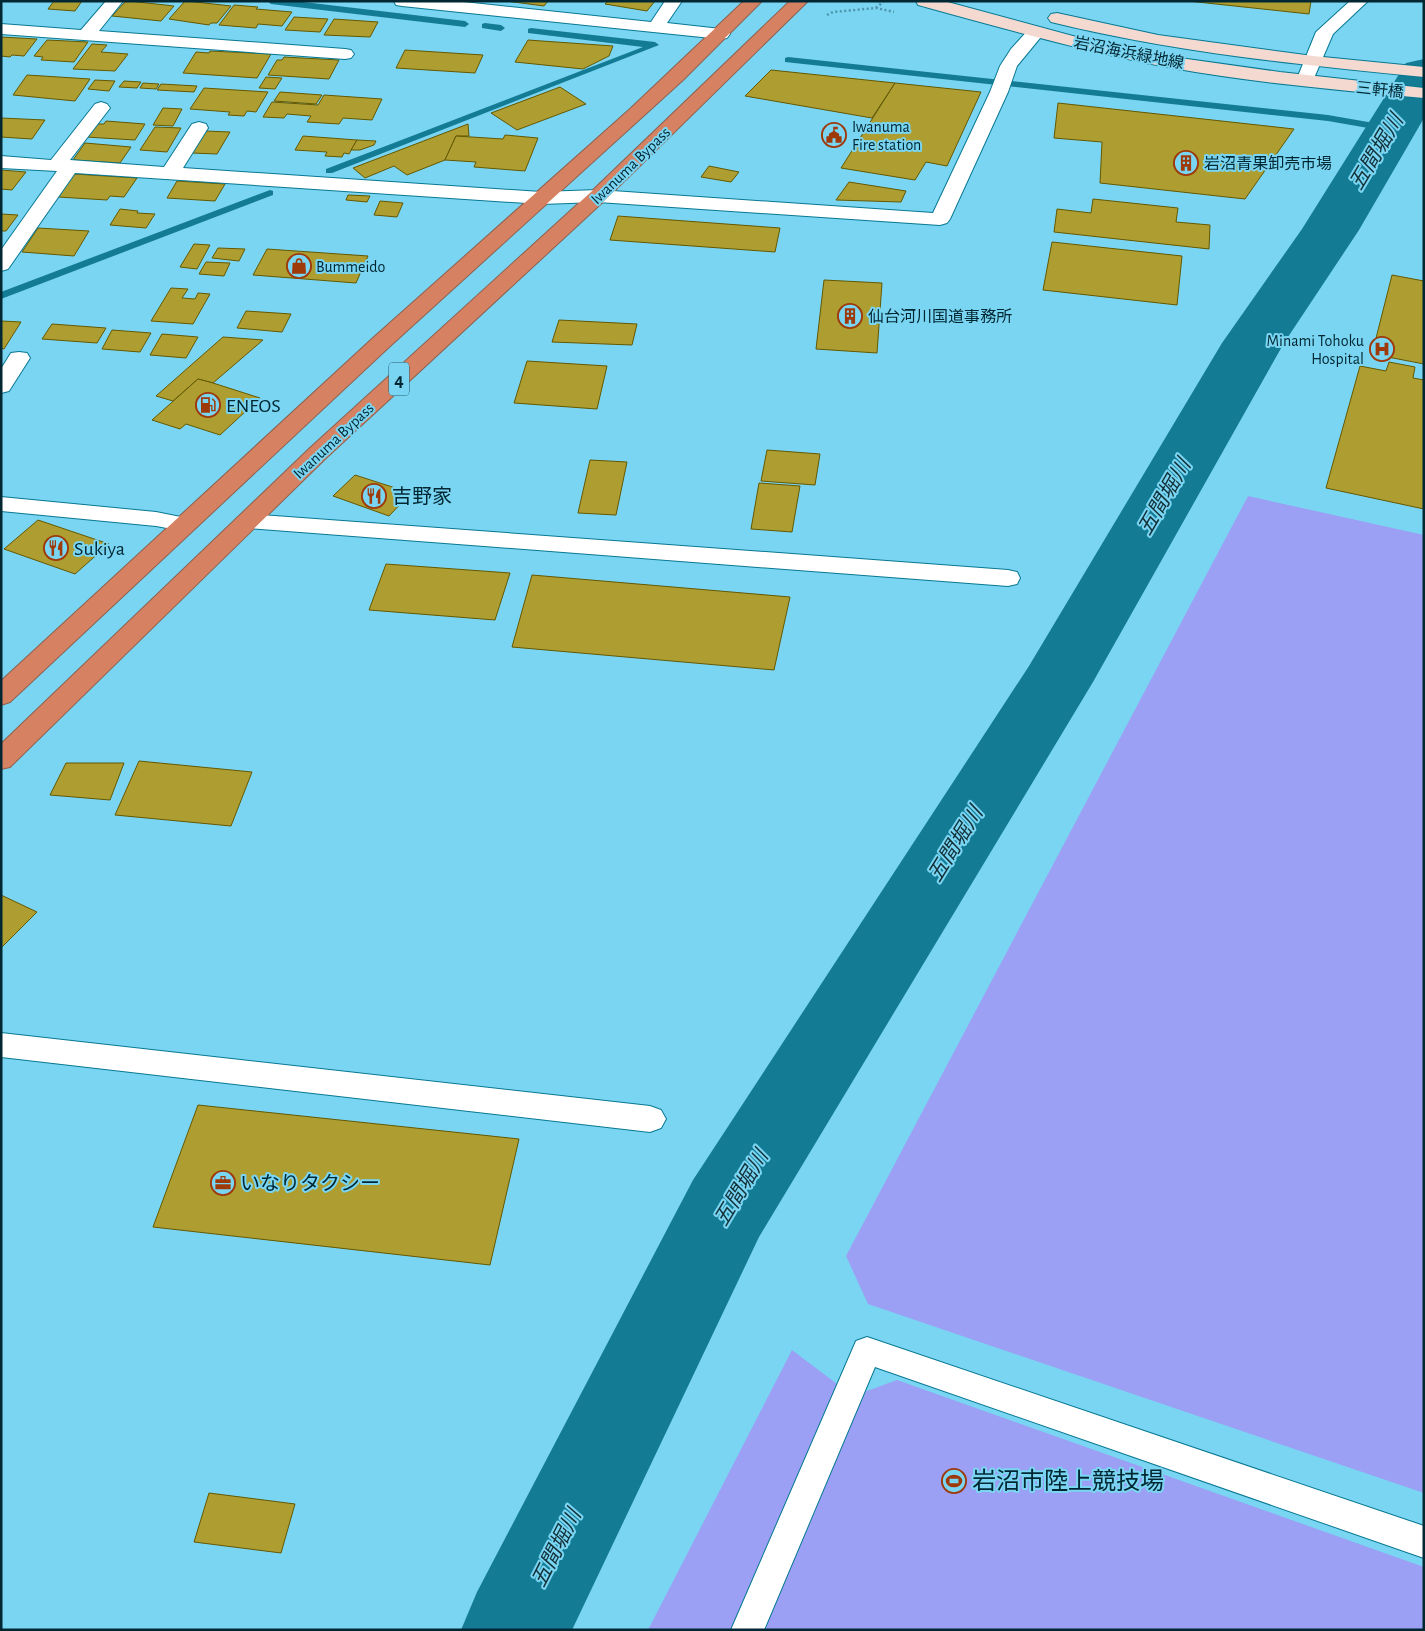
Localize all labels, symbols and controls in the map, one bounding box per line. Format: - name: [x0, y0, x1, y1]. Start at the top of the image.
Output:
- street label: 岩沼海浜緑地線: [1072, 33, 1186, 72]
- street label: 三軒橋: [1355, 79, 1405, 100]
- water label: 五間堀川: [1345, 109, 1408, 194]
- place label: Iwanuma Fire station: [852, 119, 921, 153]
- public building icon: Iwanuma Fire station: [821, 122, 847, 148]
- street label: Iwanuma Bypass: [588, 124, 674, 208]
- building icon: 岩沼青果卸売市場: [1173, 150, 1199, 176]
- place label: 岩沼青果卸売市場: [1204, 154, 1332, 172]
- shop icon: Bummeido: [286, 253, 312, 279]
- place label: Bummeido: [316, 259, 386, 275]
- building icon: 仙台河川国道事務所: [837, 303, 863, 329]
- place label: 仙台河川国道事務所: [868, 308, 1012, 325]
- place label: Minami Tohoku Hospital: [1266, 333, 1364, 367]
- hospital icon: Minami Tohoku Hospital: [1369, 336, 1395, 362]
- road number: 4: [389, 362, 409, 396]
- fuel station icon: ENEOS: [195, 392, 221, 418]
- place label: ENEOS: [226, 396, 281, 416]
- street label: Iwanuma Bypass: [290, 400, 378, 483]
- water label: 五間堀川: [1133, 453, 1196, 539]
- restaurant icon: 吉野家: [361, 483, 387, 509]
- place label: 吉野家: [392, 486, 452, 507]
- restaurant icon: Sukiya: [43, 535, 69, 561]
- place label: Sukiya: [74, 539, 125, 559]
- water label: 五間堀川: [923, 801, 988, 885]
- water label: 五間堀川: [710, 1145, 773, 1230]
- office icon: いなりタクシー: [210, 1170, 236, 1196]
- place label: いなりタクシー: [240, 1173, 380, 1194]
- sports icon: 岩沼市陸上競技場: [941, 1468, 967, 1494]
- place label: 岩沼市陸上競技場: [972, 1468, 1164, 1494]
- water label: 五間堀川: [527, 1504, 586, 1590]

